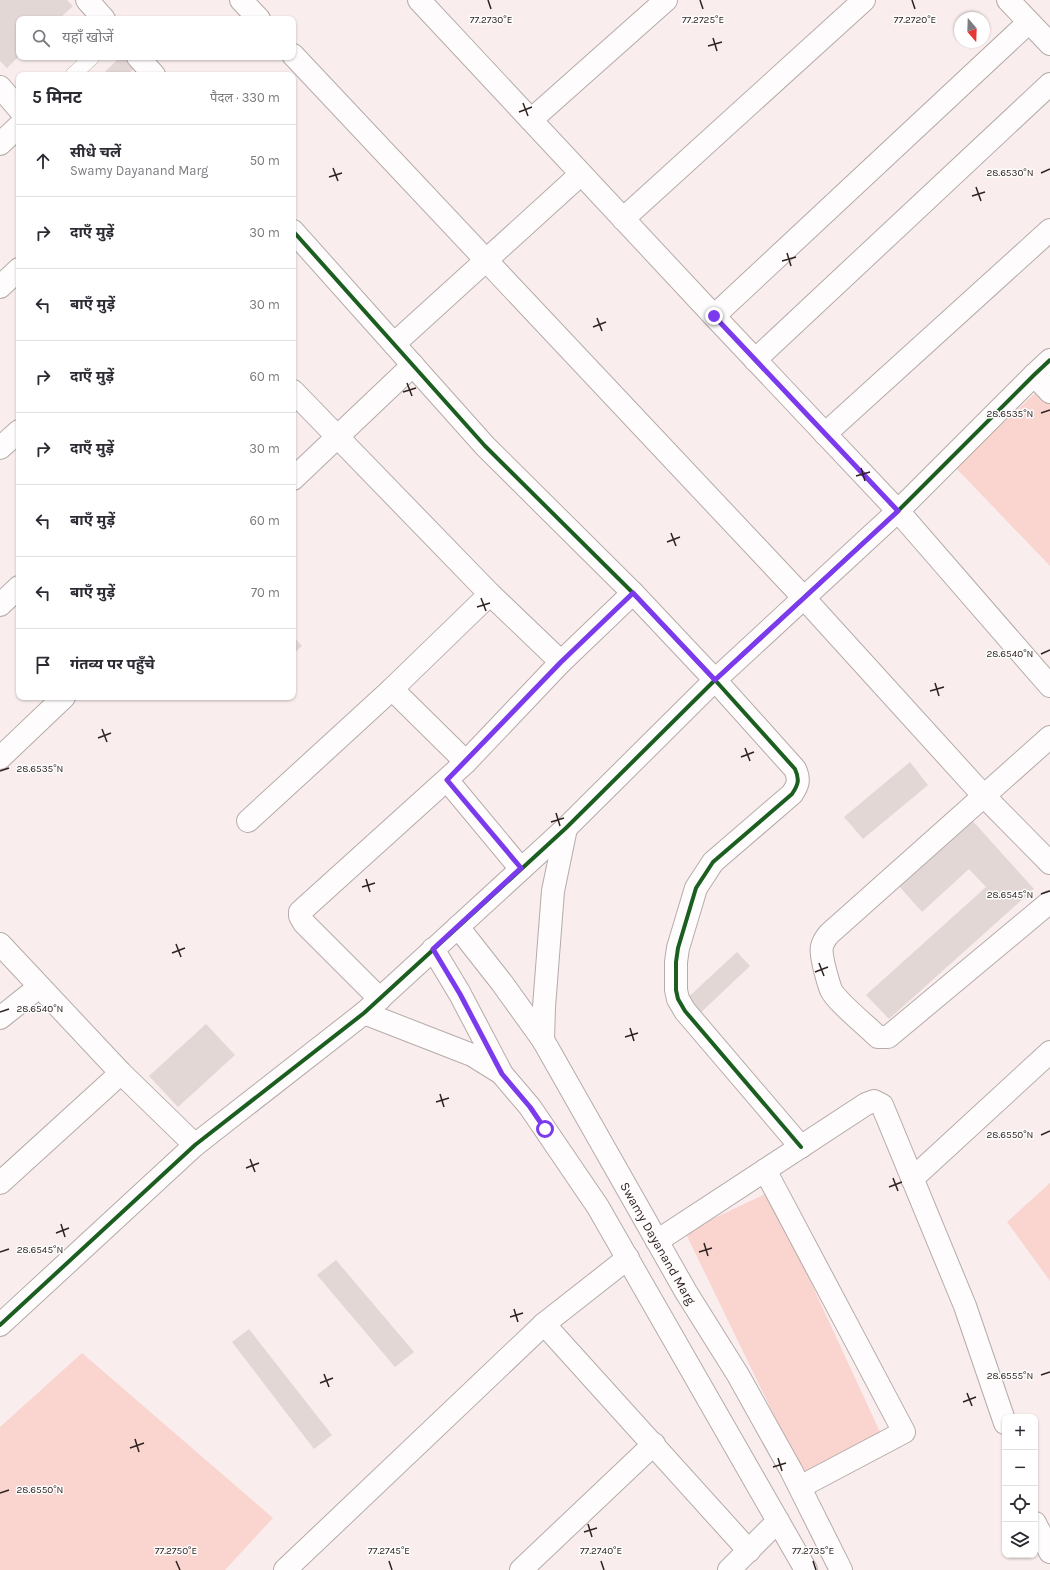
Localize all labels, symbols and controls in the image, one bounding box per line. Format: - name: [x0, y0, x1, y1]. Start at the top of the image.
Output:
- north arrow: [954, 12, 990, 48]
- text: 77.2730°E: [470, 14, 512, 26]
- text: 77.2725°E: [682, 14, 724, 26]
- text: 77.2720°E: [894, 14, 936, 26]
- search box: [16, 16, 296, 60]
- icon: search: [30, 27, 52, 49]
- text: यहाँ खोजें: [62, 28, 113, 46]
- text: 5 मिनट: [32, 87, 82, 107]
- text: पैदल · 330 m: [210, 90, 280, 105]
- text: सीधे चलें: [70, 143, 121, 161]
- icon: ahead: [32, 150, 54, 172]
- text: 50 m: [250, 153, 280, 168]
- text: Swamy Dayanand Marg: [70, 163, 208, 178]
- text: 28.6530°N: [986, 167, 1034, 179]
- icon: right: [32, 222, 54, 244]
- text: दाएँ मुड़ें: [70, 223, 114, 241]
- text: 30 m: [249, 225, 280, 240]
- icon: left: [32, 294, 54, 316]
- text: बाएँ मुड़ें: [70, 295, 115, 313]
- text: 30 m: [249, 297, 280, 312]
- route end: [705, 307, 723, 325]
- icon: right: [32, 366, 54, 388]
- text: दाएँ मुड़ें: [70, 367, 114, 385]
- text: 60 m: [250, 369, 280, 384]
- text: 28.6535°N: [987, 408, 1033, 420]
- icon: right: [32, 438, 54, 460]
- text: दाएँ मुड़ें: [70, 439, 114, 457]
- text: 30 m: [249, 441, 280, 456]
- icon: left: [32, 510, 54, 532]
- text: बाएँ मुड़ें: [70, 511, 115, 529]
- text: 60 m: [250, 513, 280, 528]
- icon: left: [32, 582, 54, 604]
- text: बाएँ मुड़ें: [70, 583, 115, 601]
- text: 70 m: [251, 585, 280, 600]
- text: 28.6540°N: [987, 648, 1033, 660]
- icon: arrive: [32, 654, 54, 676]
- text: गंतव्य पर पहुँचे: [70, 655, 155, 673]
- text: 28.6535°N: [17, 763, 63, 775]
- text: 28.6545°N: [987, 889, 1033, 901]
- text: 28.6540°N: [17, 1003, 63, 1015]
- route start: [536, 1120, 554, 1138]
- text: 28.6550°N: [987, 1129, 1033, 1141]
- street label: Swamy Dayanand Marg: [617, 1179, 699, 1308]
- text: 28.6545°N: [17, 1244, 63, 1256]
- text: 28.6555°N: [987, 1370, 1033, 1382]
- map controls: [1002, 1414, 1038, 1558]
- button: +: [1002, 1414, 1038, 1450]
- button: −: [1002, 1450, 1038, 1486]
- text: 28.6550°N: [17, 1484, 63, 1496]
- button: locate: [1002, 1486, 1038, 1522]
- button: layers: [1002, 1522, 1038, 1558]
- text: 77.2750°E: [155, 1545, 197, 1557]
- text: 77.2745°E: [368, 1545, 410, 1557]
- text: 77.2740°E: [580, 1545, 622, 1557]
- text: 77.2735°E: [792, 1545, 834, 1557]

